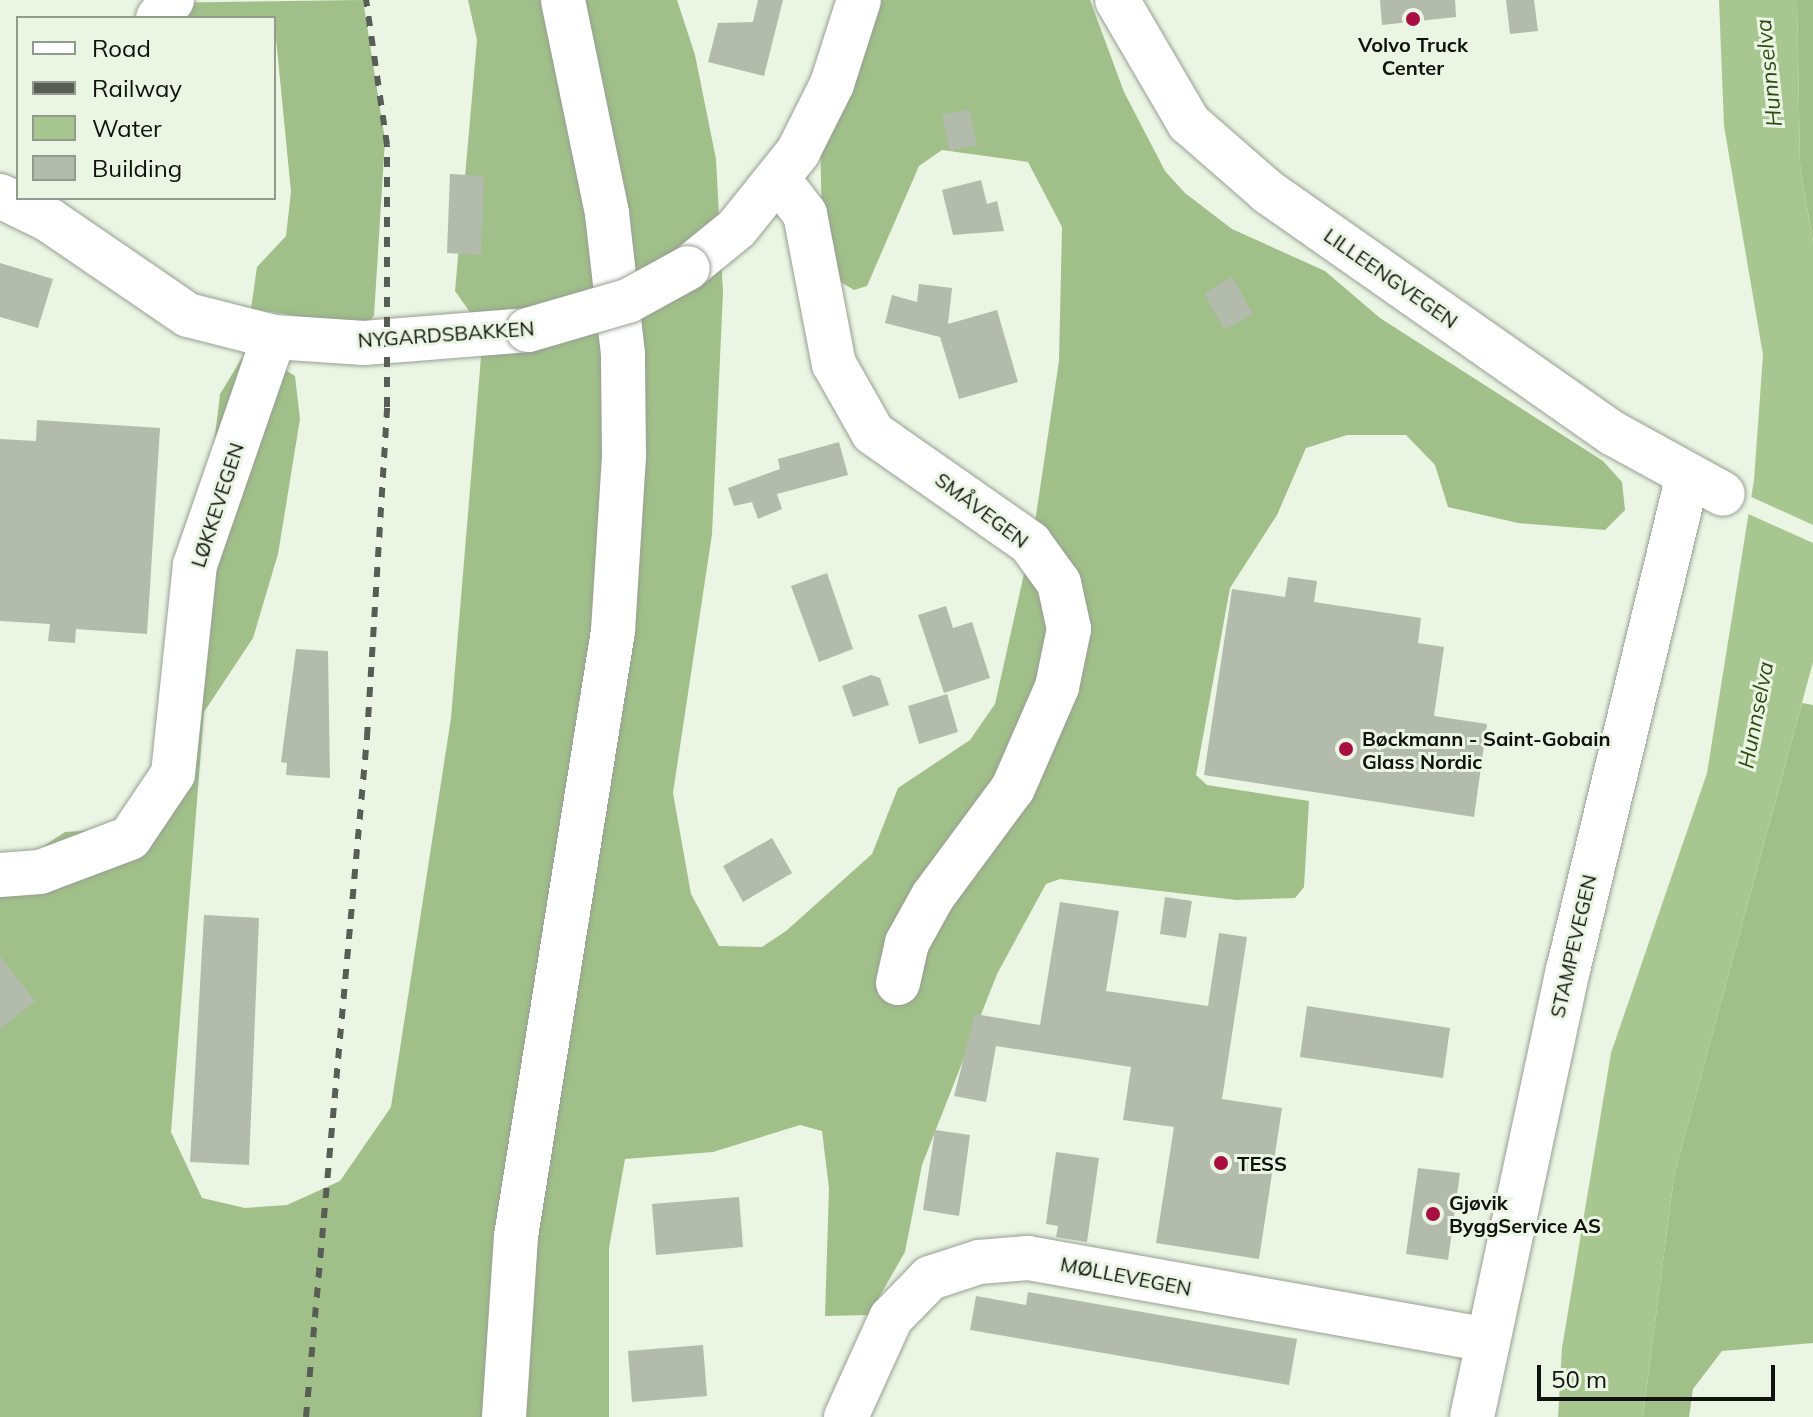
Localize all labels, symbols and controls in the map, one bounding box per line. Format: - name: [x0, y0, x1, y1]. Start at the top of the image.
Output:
- marker: Volvo Truck Center: [1404, 10, 1422, 28]
- legend: [16, 16, 276, 200]
- water label: Hunnselva: [1750, 18, 1788, 128]
- place label: Volvo Truck Center: [1358, 32, 1468, 79]
- text: Road: [92, 33, 151, 63]
- text: Railway: [92, 73, 182, 103]
- text: Water: [92, 113, 162, 143]
- text: Building: [92, 153, 182, 183]
- street label: LILLEENGVEGEN: [1320, 223, 1462, 333]
- street label: NYGARDSBAKKEN: [357, 316, 535, 352]
- street label: LØKKEVEGEN: [186, 440, 248, 570]
- street label: SMÅVEGEN: [931, 467, 1033, 553]
- water label: Hunnselva: [1733, 659, 1779, 771]
- place label: Bøckmann - Saint-Gobain Glass Nordic: [1362, 726, 1611, 773]
- marker: Bøckmann - Saint-Gobain Glass Nordic: [1337, 740, 1355, 758]
- street label: STAMPEVEGEN: [1545, 872, 1601, 1020]
- place label: TESS: [1237, 1151, 1287, 1175]
- marker: TESS: [1212, 1154, 1230, 1172]
- place label: Gjøvik ByggService AS: [1449, 1190, 1601, 1237]
- marker: Gjøvik ByggService AS: [1424, 1205, 1442, 1223]
- street label: MØLLEVEGEN: [1058, 1252, 1194, 1300]
- scale bar: [1541, 1349, 1779, 1399]
- text: 50 m: [1551, 1364, 1607, 1394]

